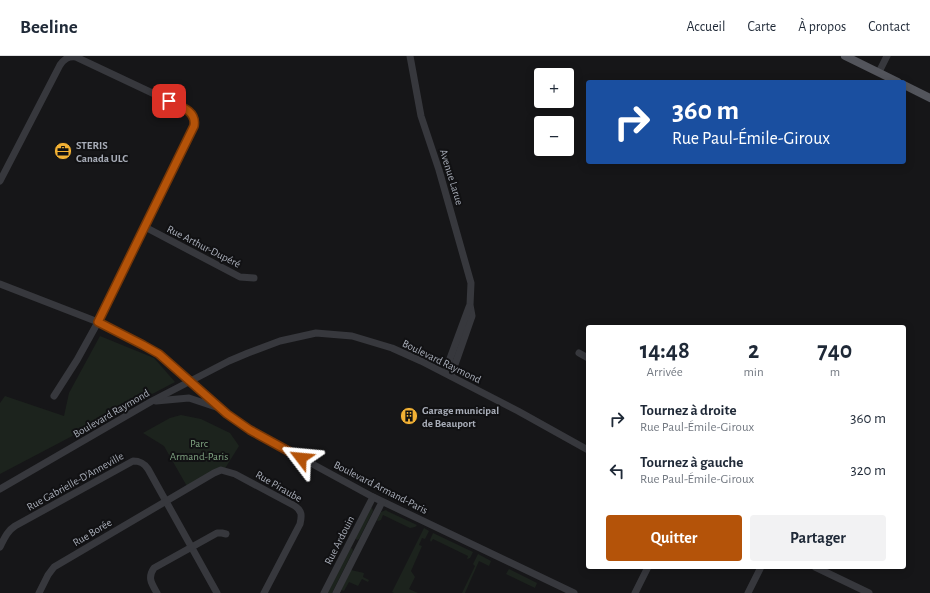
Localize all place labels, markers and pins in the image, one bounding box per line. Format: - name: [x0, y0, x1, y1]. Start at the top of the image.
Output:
- pin: [152, 84, 186, 118]
- place label: STERIS Canada ULC: [76, 140, 128, 164]
- office icon: STERIS Canada ULC: [53, 141, 73, 161]
- place label: Garage municipal de Beauport: [422, 405, 499, 429]
- building icon: Garage municipal de Beauport: [399, 406, 419, 426]

